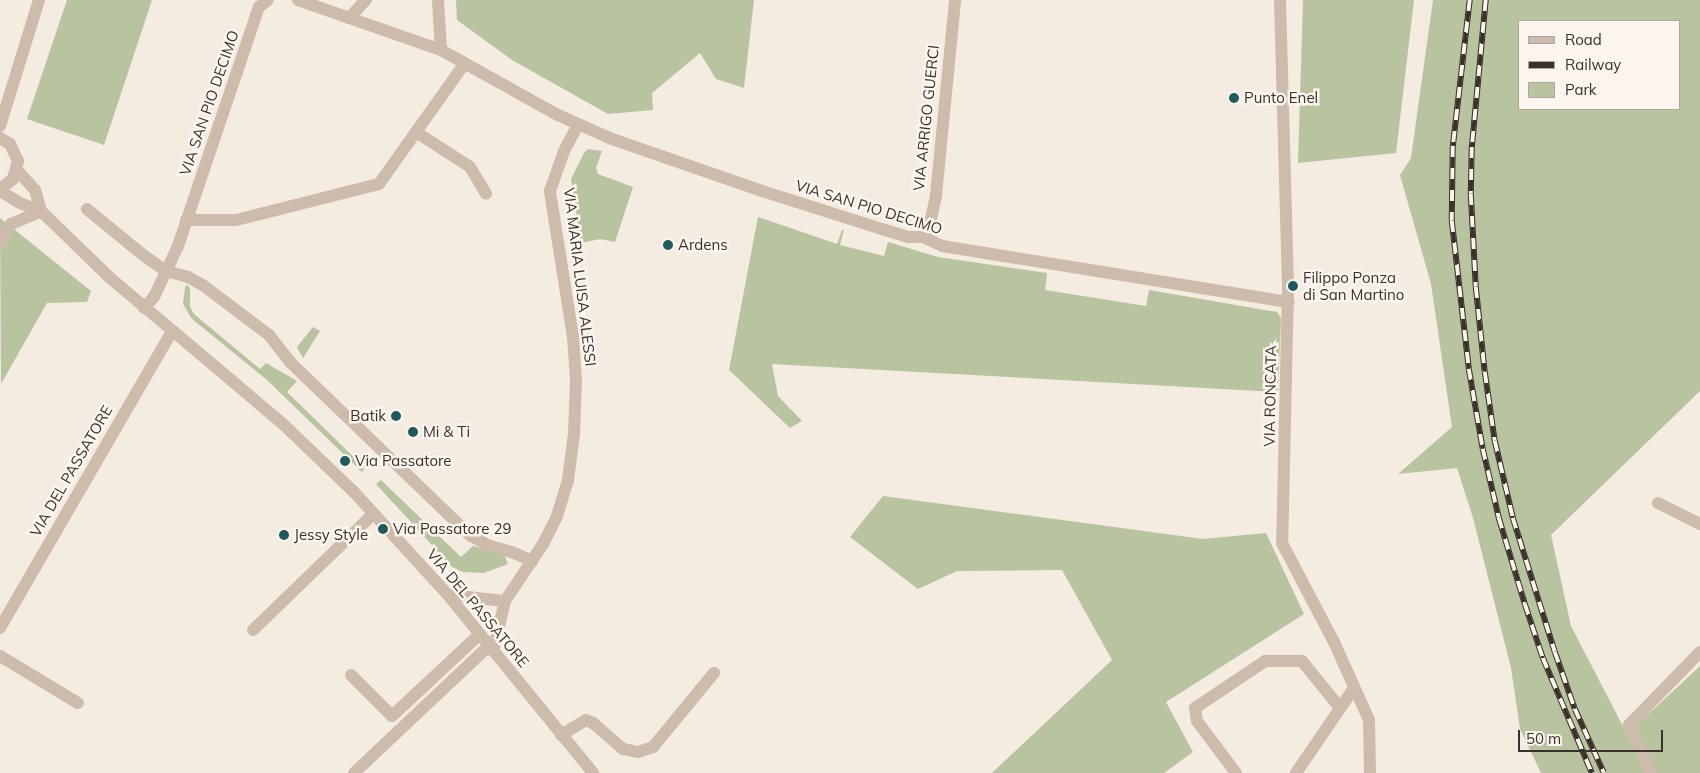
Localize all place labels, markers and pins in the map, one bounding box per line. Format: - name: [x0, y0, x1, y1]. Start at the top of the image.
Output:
- place label: Punto Enel: [1244, 89, 1318, 107]
- marker: Punto Enel: [1228, 92, 1240, 104]
- place label: Ardens: [678, 236, 728, 254]
- marker: Ardens: [662, 239, 674, 251]
- place label: Filippo Ponza di San Martino: [1303, 268, 1404, 303]
- marker: Filippo Ponza di San Martino: [1287, 280, 1299, 292]
- place label: Batik: [350, 407, 386, 425]
- marker: Batik: [390, 410, 402, 422]
- place label: Mi & Ti: [423, 423, 470, 441]
- marker: Mi & Ti: [407, 426, 419, 438]
- place label: Via Passatore: [355, 452, 451, 470]
- marker: Via Passatore: [339, 455, 351, 467]
- place label: Via Passatore 29: [393, 520, 511, 538]
- marker: Via Passatore 29: [377, 523, 389, 535]
- place label: Jessy Style: [294, 526, 368, 544]
- marker: Jessy Style: [278, 529, 290, 541]

